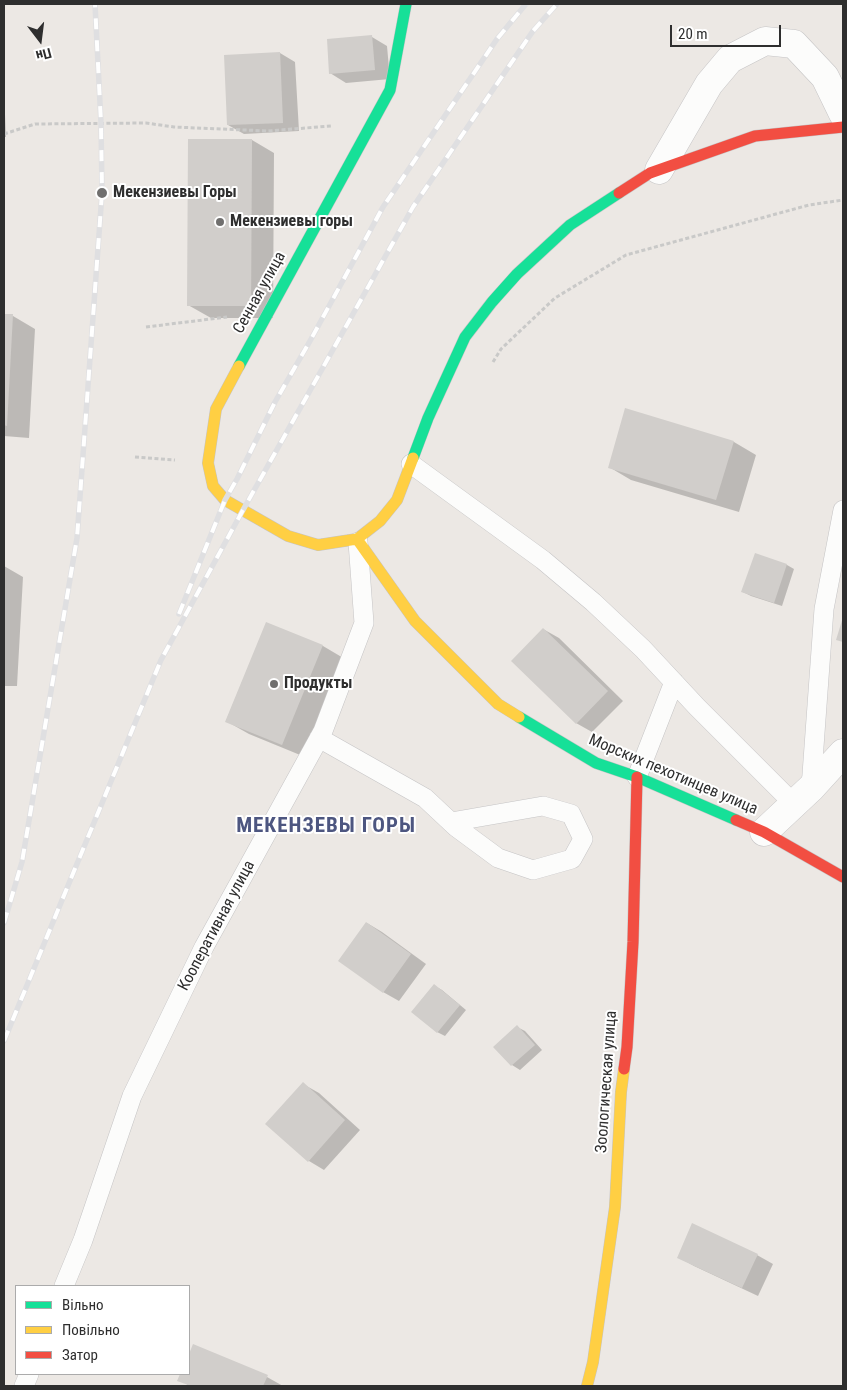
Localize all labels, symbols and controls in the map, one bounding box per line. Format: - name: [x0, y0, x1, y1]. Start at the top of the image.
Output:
- north arrow: [15, 15, 65, 65]
- scale bar: [672, 15, 783, 47]
- text: 20 m: [678, 25, 708, 43]
- text: Пн: [34, 45, 53, 64]
- place label: Мекензиевы Горы: [113, 183, 237, 203]
- marker: Мекензиевы Горы: [95, 186, 109, 200]
- place label: Мекензиевы горы: [230, 212, 353, 232]
- marker: Мекензиевы горы: [214, 216, 226, 228]
- street label: Сенная улица: [230, 249, 290, 337]
- place label: Продукты: [284, 674, 352, 694]
- marker: Продукты: [268, 678, 280, 690]
- street label: Морских пехотинцев улица: [586, 731, 760, 819]
- district label: МЕКЕНЗЕВЫ ГОРЫ: [234, 814, 418, 840]
- street label: Кооперативная улица: [175, 858, 259, 994]
- street label: Зоологическая улица: [592, 1010, 622, 1154]
- legend: [15, 1285, 190, 1375]
- text: Вільно: [62, 1296, 104, 1314]
- text: Повільно: [62, 1321, 120, 1339]
- text: Затор: [62, 1346, 98, 1364]

